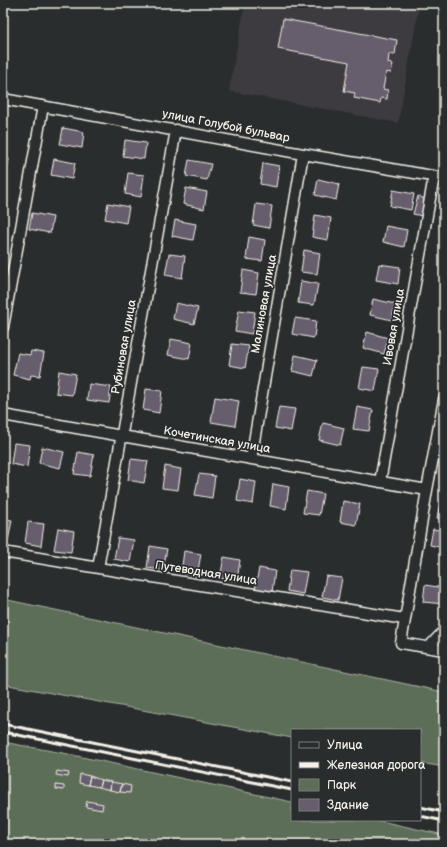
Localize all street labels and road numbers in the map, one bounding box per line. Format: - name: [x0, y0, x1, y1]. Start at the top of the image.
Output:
- street label: улица Голубой бульвар: [161, 106, 291, 146]
- street label: Малиновая улица: [248, 253, 280, 355]
- street label: Ивовая улица: [380, 287, 408, 367]
- street label: Рубиновая улица: [108, 298, 140, 396]
- street label: Кочетинская улица: [162, 423, 272, 457]
- street label: Путеводная улица: [154, 558, 258, 588]

